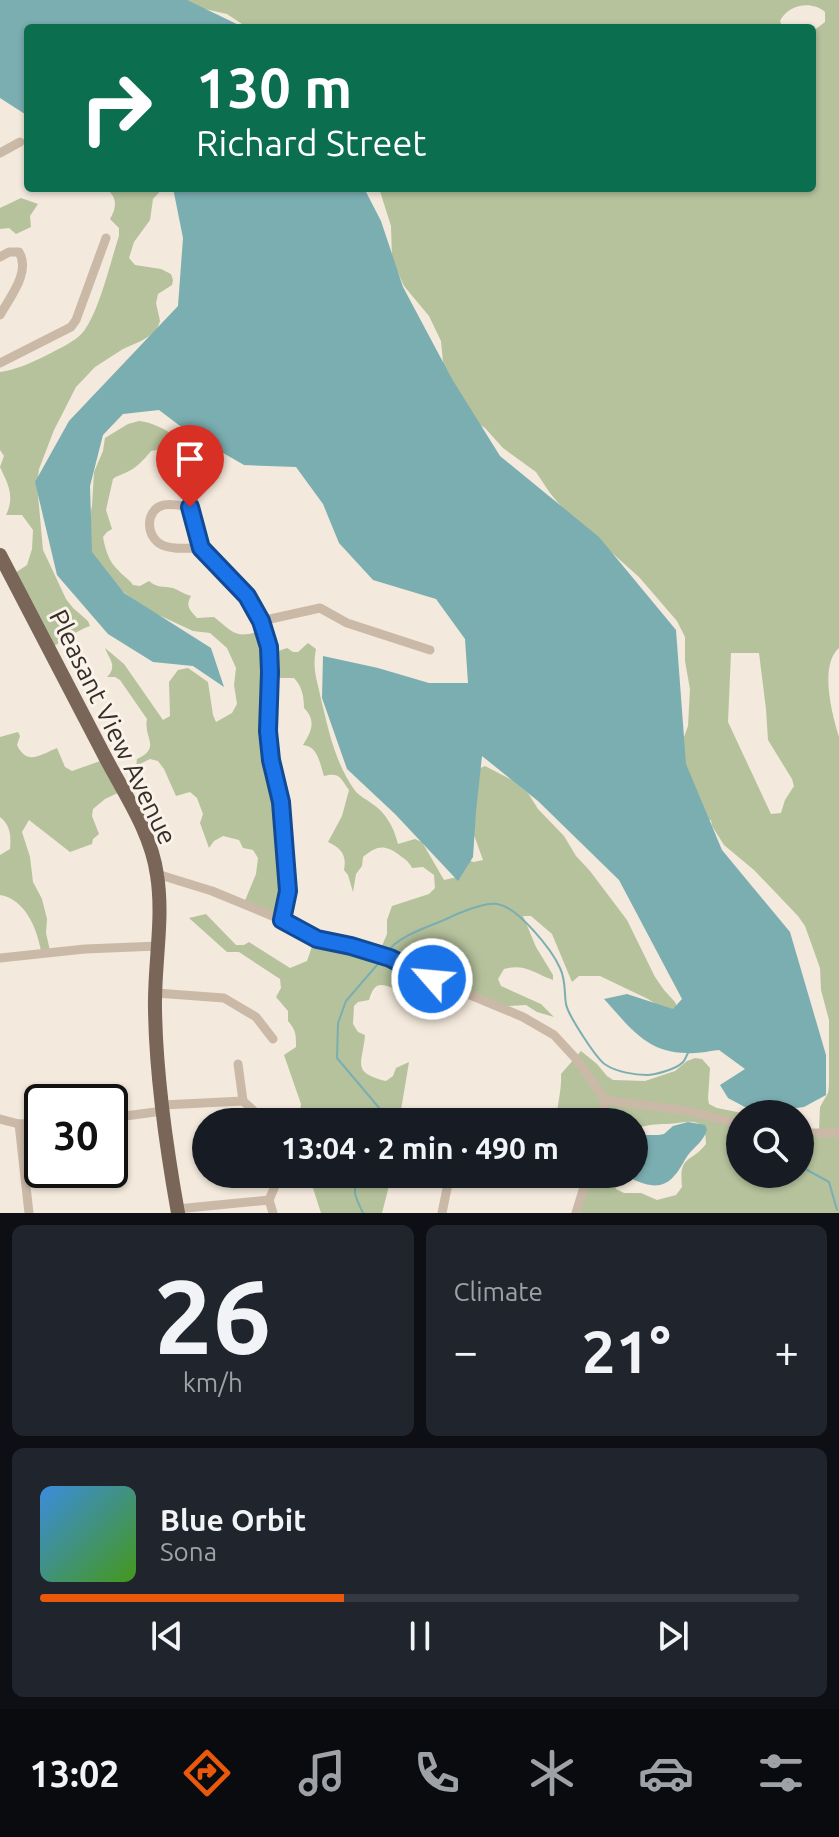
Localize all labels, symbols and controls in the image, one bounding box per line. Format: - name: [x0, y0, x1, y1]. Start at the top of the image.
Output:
- icon: right: [64, 56, 168, 160]
- text: 130 m: [196, 56, 352, 119]
- text: Richard Street: [196, 122, 426, 163]
- pin: [156, 425, 224, 507]
- icon: arrive: [168, 437, 212, 481]
- street label: Pleasant View Avenue: [44, 605, 183, 849]
- position arrow: [390, 937, 474, 1021]
- speed limit sign: 30: [24, 1084, 128, 1188]
- map controls: [726, 1100, 814, 1188]
- button: search: [726, 1100, 814, 1188]
- text: 13:04 · 2 min · 490 m: [281, 1131, 559, 1165]
- text: 26: [154, 1257, 271, 1374]
- text: Climate: [454, 1277, 543, 1306]
- text: 21°: [582, 1317, 671, 1384]
- text: −: [454, 1326, 478, 1375]
- text: +: [774, 1326, 799, 1375]
- text: km/h: [183, 1368, 243, 1397]
- text: Blue Orbit: [160, 1503, 306, 1537]
- text: Sona: [160, 1537, 217, 1566]
- icon: previous: [145, 1614, 189, 1658]
- icon: pause: [398, 1614, 442, 1658]
- icon: next: [651, 1614, 695, 1658]
- icon: directions: [179, 1745, 235, 1801]
- icon: music: [294, 1745, 350, 1801]
- icon: phone: [409, 1745, 465, 1801]
- icon: climate: [524, 1745, 580, 1801]
- icon: car: [638, 1745, 694, 1801]
- icon: filters: [753, 1745, 809, 1801]
- text: 13:02: [29, 1753, 120, 1794]

